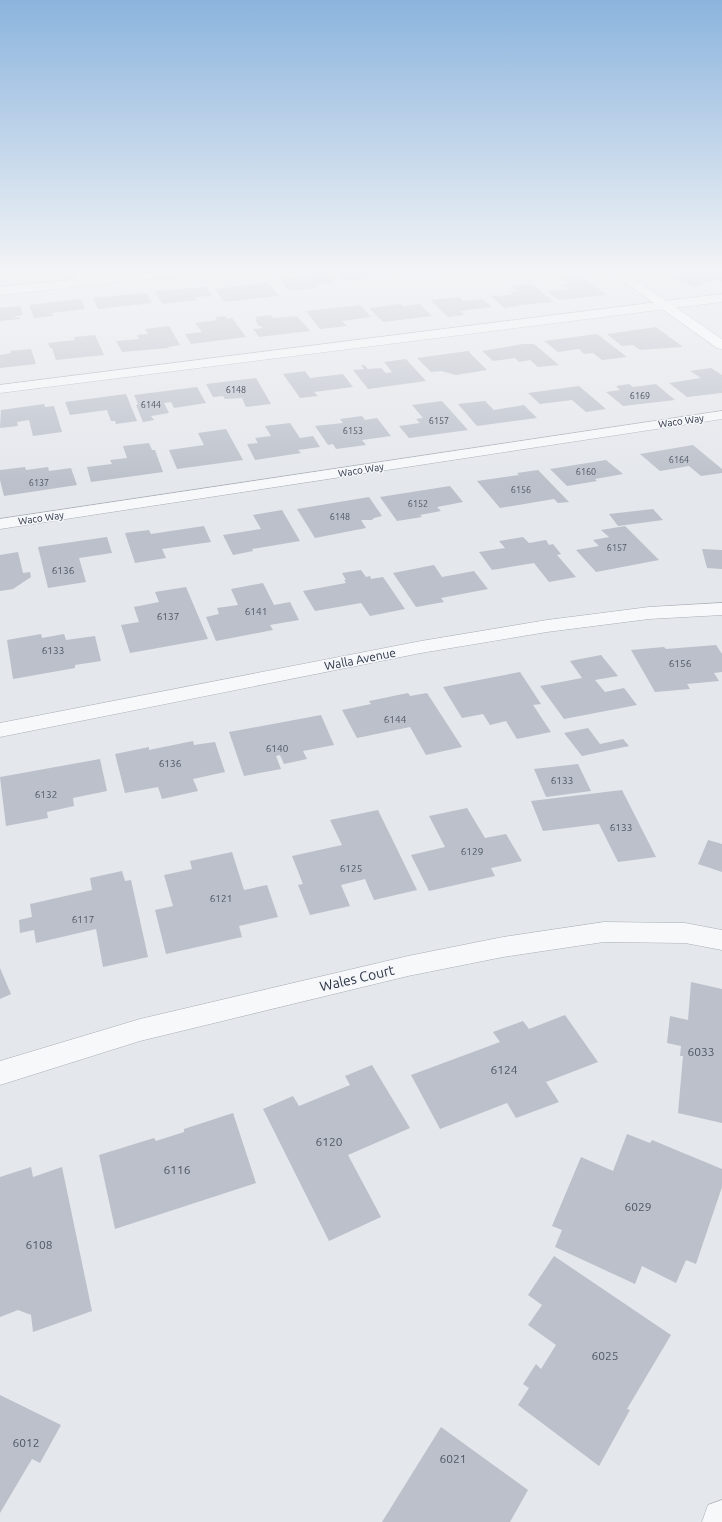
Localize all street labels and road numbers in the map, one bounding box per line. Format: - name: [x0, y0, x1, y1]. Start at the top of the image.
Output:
- street label: Waco Way: [657, 412, 705, 430]
- street label: Waco Way: [337, 461, 385, 479]
- street label: Waco Way: [17, 509, 65, 527]
- street label: Walla Avenue: [323, 646, 397, 672]
- street label: Wales Court: [318, 962, 396, 994]

